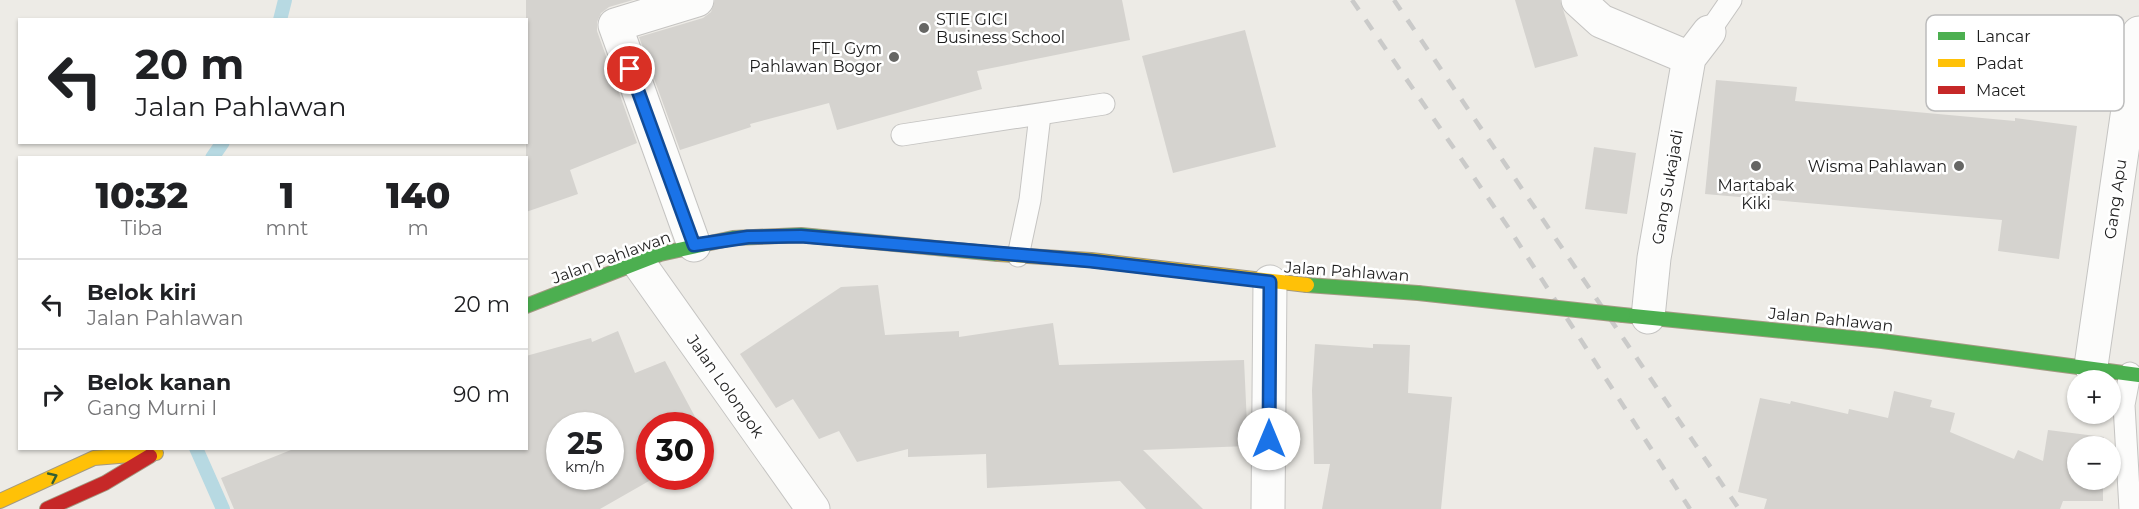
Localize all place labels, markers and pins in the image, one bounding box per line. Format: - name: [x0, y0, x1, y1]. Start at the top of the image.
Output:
- place label: STIE GICI Business School: [936, 10, 1065, 47]
- marker: STIE GICI Business School: [917, 21, 931, 35]
- place label: FTL Gym Pahlawan Bogor: [749, 39, 882, 76]
- pin: [604, 43, 655, 94]
- marker: FTL Gym Pahlawan Bogor: [887, 50, 901, 64]
- place label: Wisma Pahlawan: [1808, 157, 1947, 176]
- marker: Martabak Kiki: [1749, 159, 1763, 173]
- marker: Wisma Pahlawan: [1952, 159, 1966, 173]
- place label: Martabak Kiki: [1718, 176, 1795, 213]

